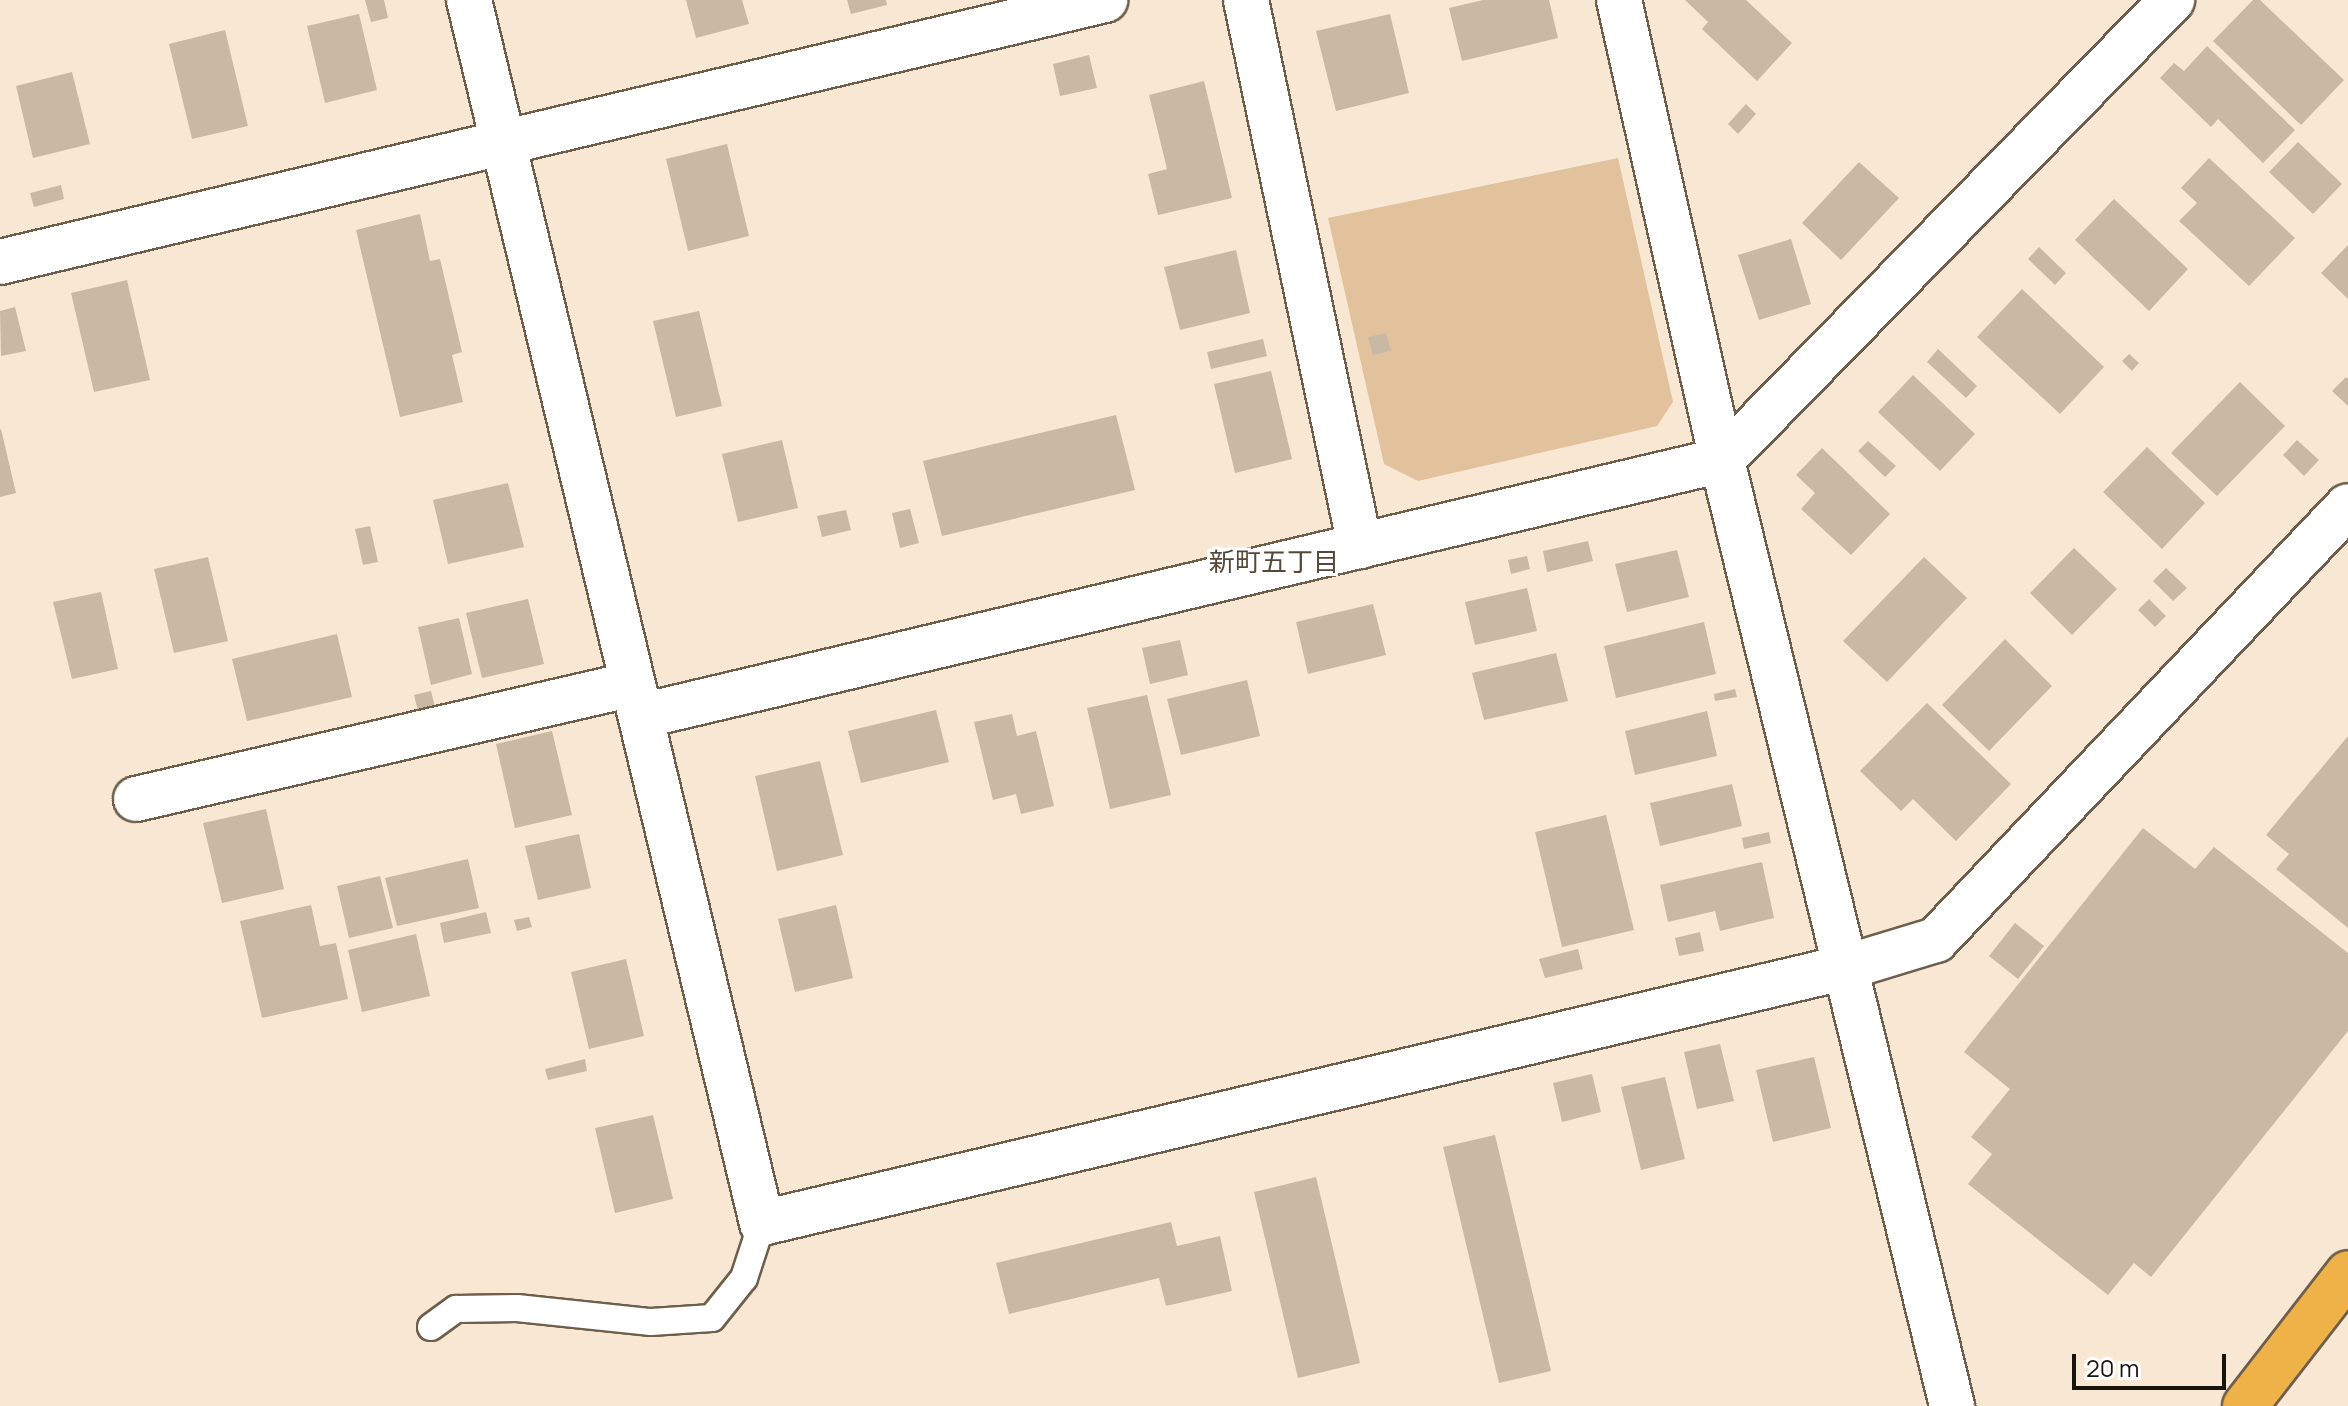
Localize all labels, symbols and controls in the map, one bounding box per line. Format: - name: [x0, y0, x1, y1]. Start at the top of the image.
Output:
- district label: 新町五丁目: [1209, 546, 1339, 578]
- scale bar: [2076, 1338, 2230, 1388]
- text: 20 m: [2086, 1351, 2139, 1384]

